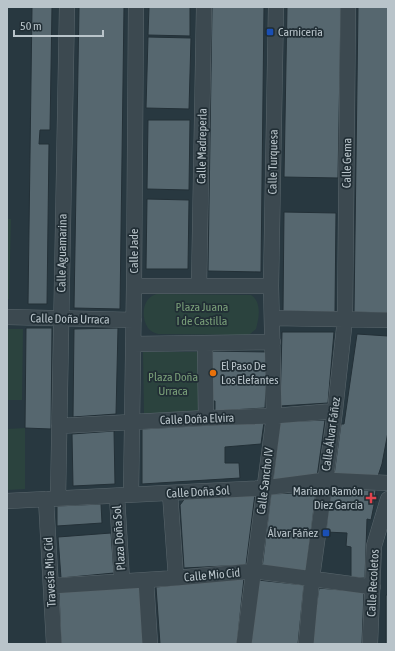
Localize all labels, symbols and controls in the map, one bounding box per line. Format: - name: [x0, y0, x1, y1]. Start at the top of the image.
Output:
- scale bar: [14, 12, 103, 38]
- text: 50 m: [20, 19, 42, 33]
- place label: Carniceria: [278, 25, 323, 39]
- marker: Carniceria: [265, 27, 275, 37]
- street label: Calle Madreperla: [194, 108, 210, 184]
- street label: Calle Turquesa: [265, 129, 281, 195]
- street label: Calle Gema: [340, 138, 354, 188]
- street label: Calle Aguamarina: [54, 214, 70, 292]
- street label: Calle Jade: [127, 229, 141, 273]
- park label: Plaza Juana I de Castilla: [176, 300, 228, 328]
- street label: Calle Doña Urraca: [30, 311, 110, 327]
- place label: El Paso De Los Elefantes: [221, 359, 279, 387]
- marker: El Paso De Los Elefantes: [208, 368, 218, 378]
- park label: Plaza Doña Urraca: [148, 370, 198, 398]
- street label: Calle Álvar Fáñez: [319, 395, 343, 472]
- street label: Calle Doña Elvira: [160, 411, 234, 427]
- street label: Calle Sancho IV: [254, 447, 276, 515]
- street label: Calle Doña Sol: [166, 483, 231, 501]
- place label: Mariano Ramón Díez García: [293, 484, 363, 512]
- marker: Mariano Ramón Díez García: [366, 493, 376, 503]
- street label: Plaza Doña Sol: [110, 504, 128, 571]
- place label: Álvar Fáñez: [268, 526, 319, 540]
- marker: Álvar Fáñez: [321, 528, 331, 538]
- street label: Travesía Mio Cid: [41, 537, 59, 607]
- street label: Calle Recoletos: [364, 549, 382, 617]
- street label: Calle Mio Cid: [183, 566, 241, 584]

